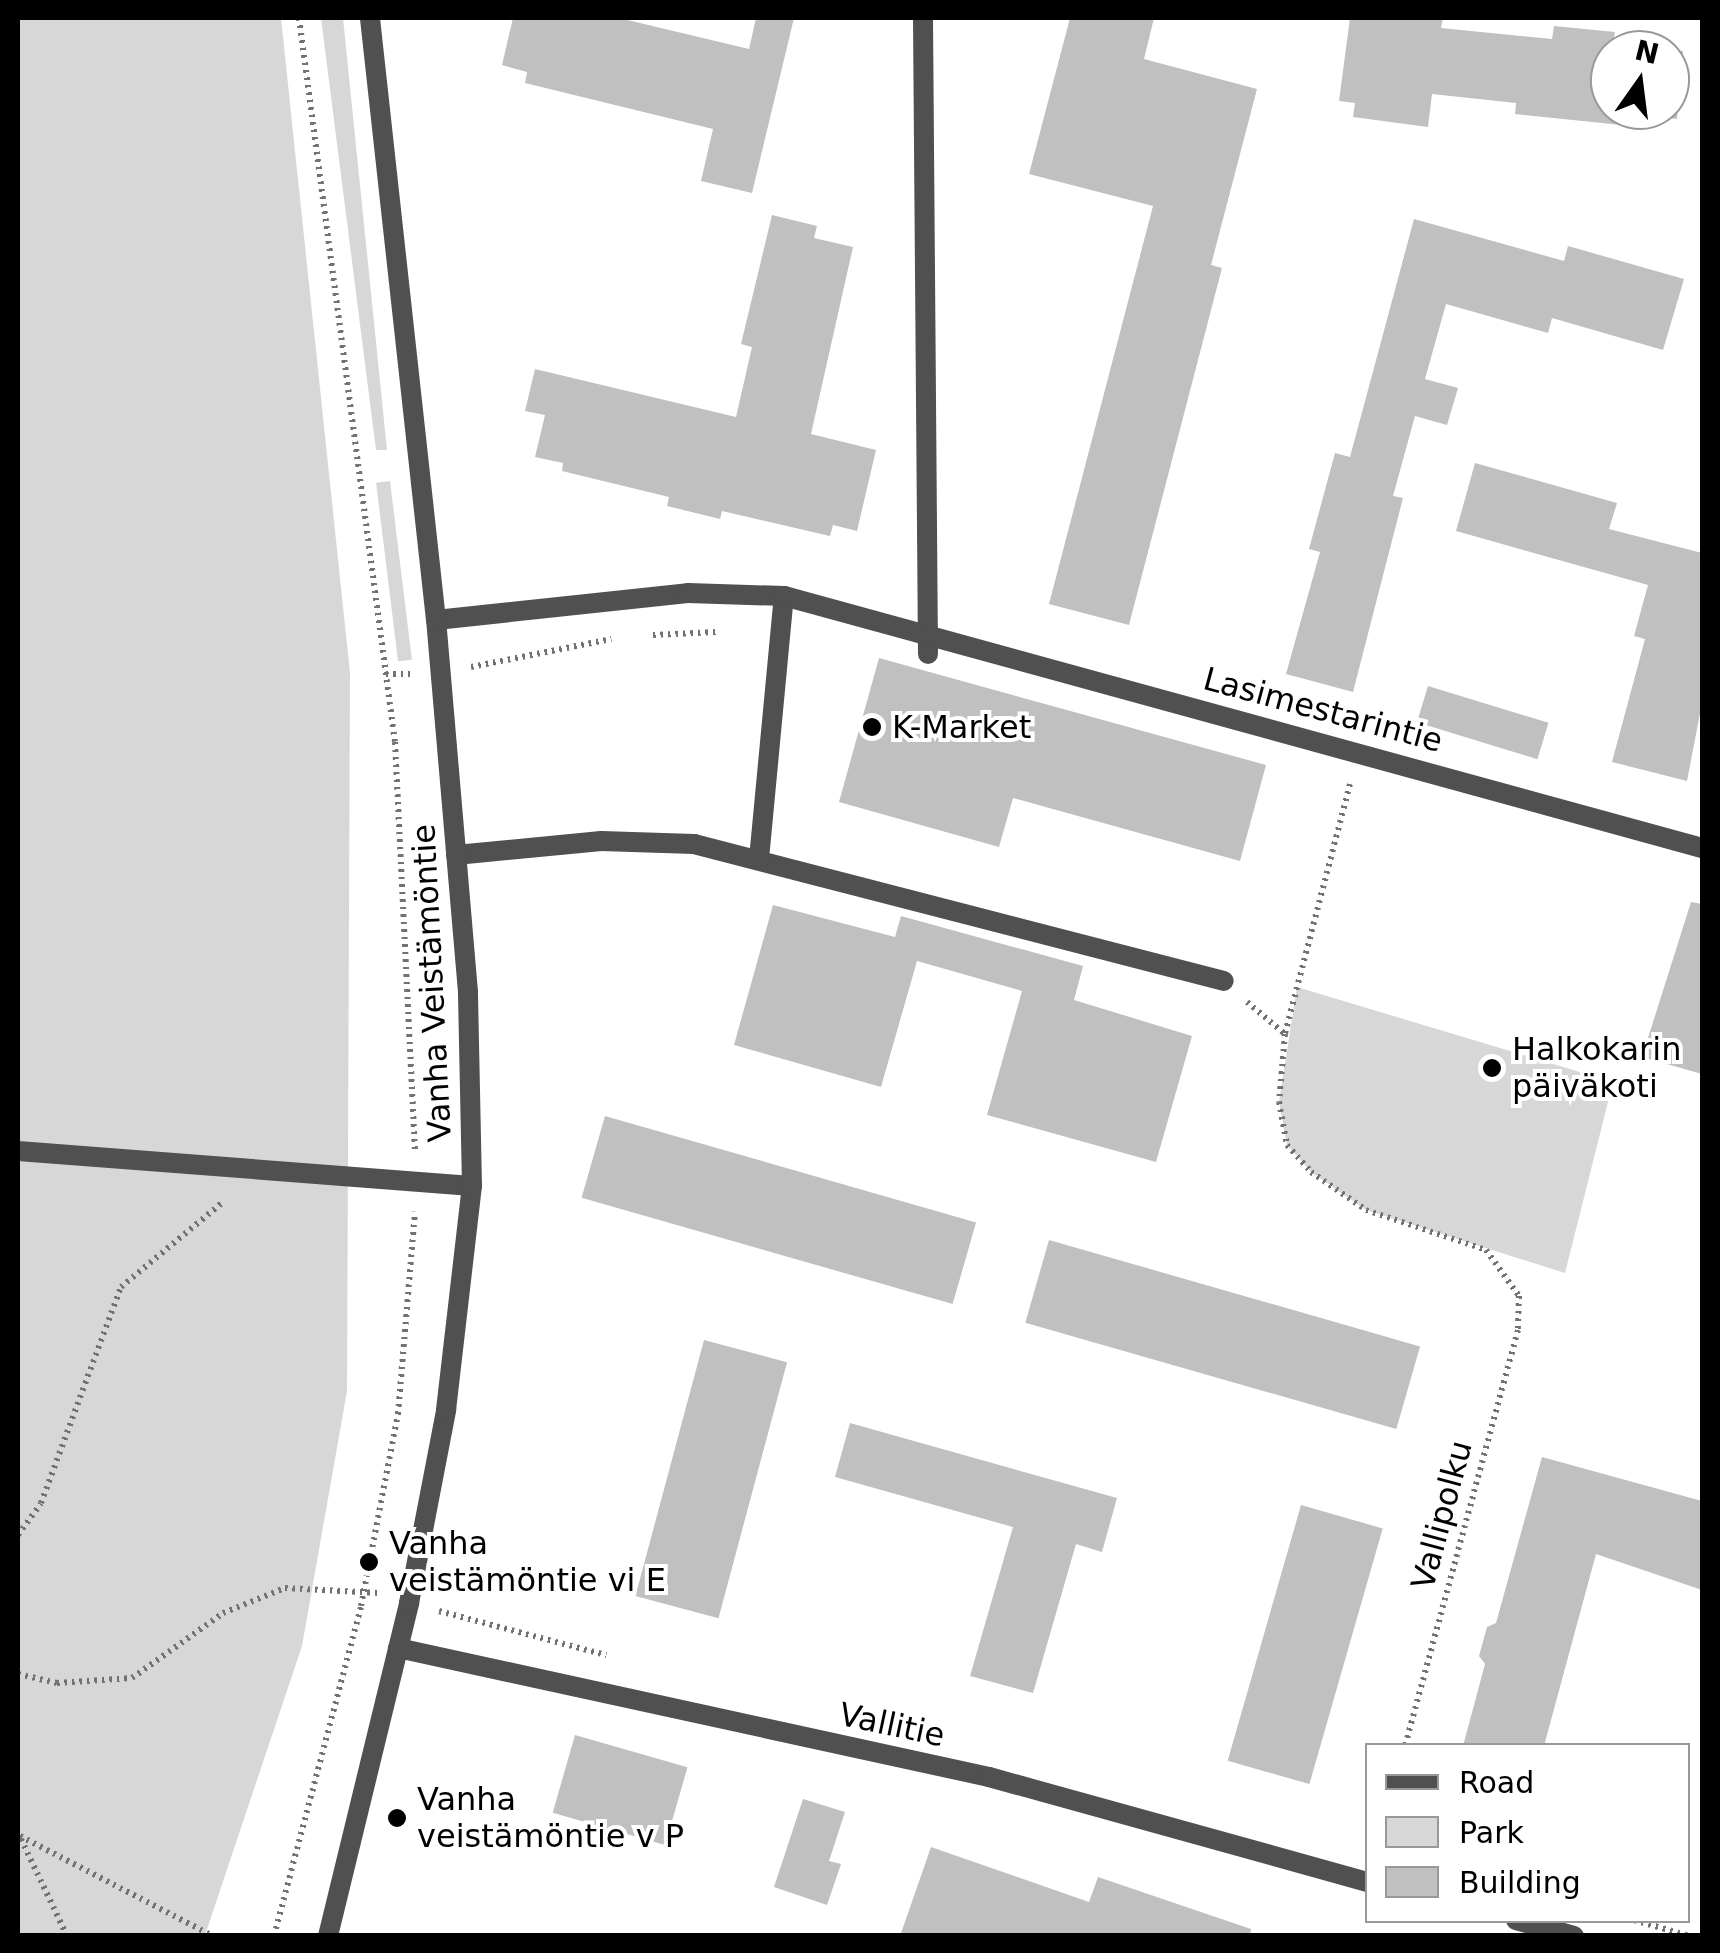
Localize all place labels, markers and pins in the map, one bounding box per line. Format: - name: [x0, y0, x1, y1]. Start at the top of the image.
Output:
- place label: K-Market: [892, 708, 1031, 746]
- marker: K-Market: [861, 716, 883, 738]
- place label: Halkokarin päiväkoti: [1512, 1031, 1681, 1106]
- marker: Halkokarin päiväkoti: [1481, 1057, 1503, 1079]
- place label: Vanha veistämöntie vi E: [389, 1525, 666, 1600]
- marker: Vanha veistämöntie vi E: [358, 1551, 380, 1573]
- place label: Vanha veistämöntie v P: [417, 1781, 684, 1856]
- marker: Vanha veistämöntie v P: [386, 1807, 408, 1829]

